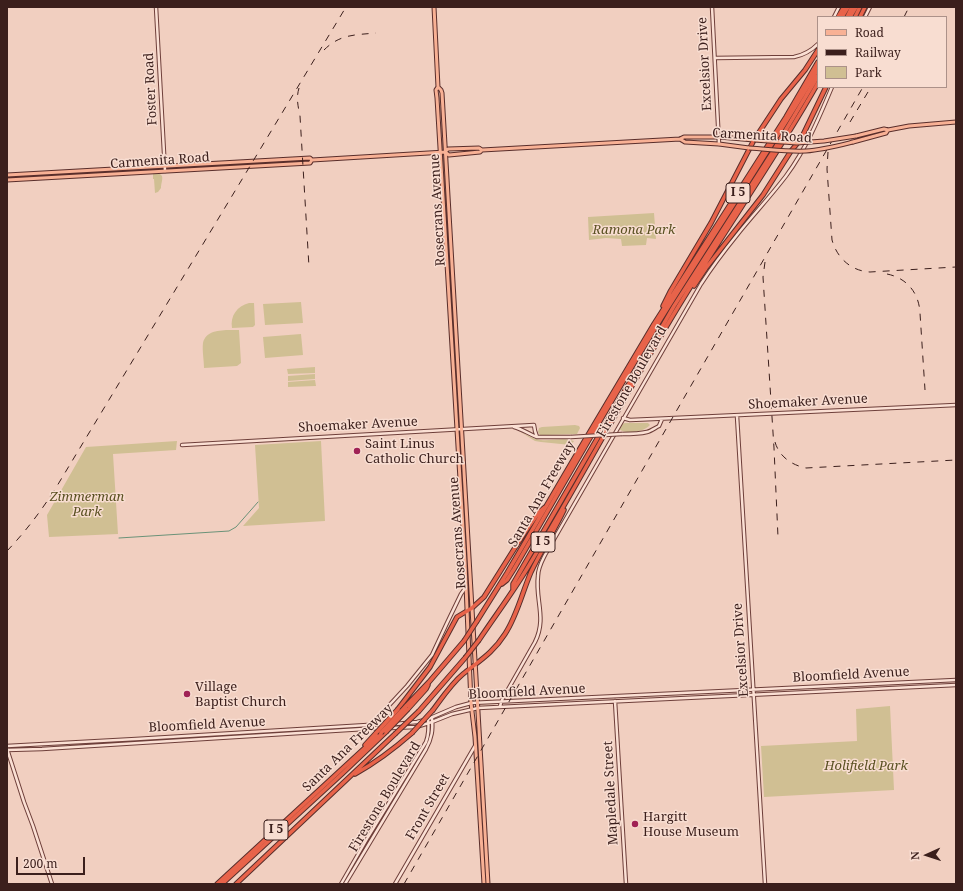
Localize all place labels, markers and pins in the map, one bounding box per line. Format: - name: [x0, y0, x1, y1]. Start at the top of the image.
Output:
- place label: Saint Linus Catholic Church: [365, 436, 464, 467]
- marker: Saint Linus Catholic Church: [352, 446, 362, 456]
- place label: Village Baptist Church: [195, 679, 287, 710]
- marker: Village Baptist Church: [182, 689, 192, 699]
- place label: Hargitt House Museum: [643, 809, 739, 840]
- marker: Hargitt House Museum: [630, 819, 640, 829]

